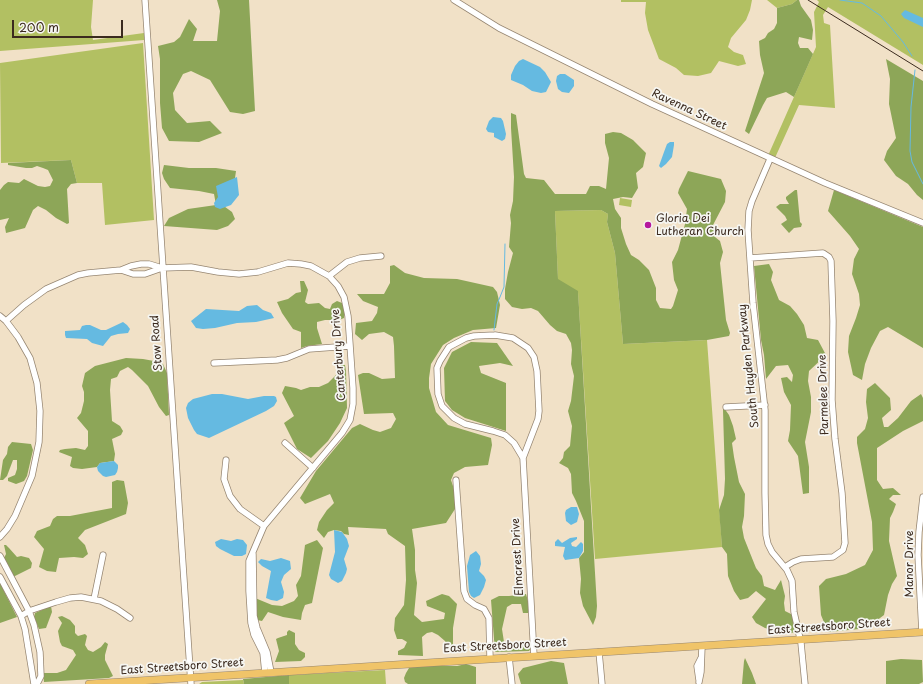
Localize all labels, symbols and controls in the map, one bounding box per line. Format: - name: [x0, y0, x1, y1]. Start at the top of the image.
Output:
- scale bar: [14, 12, 125, 38]
- text: 200 m: [19, 18, 59, 36]
- street label: Ravenna Street: [649, 87, 729, 133]
- place label: Gloria Dei Lutheran Church: [656, 212, 744, 238]
- marker: Gloria Dei Lutheran Church: [643, 220, 653, 230]
- street label: South Hayden Parkway: [736, 304, 762, 428]
- street label: Canterbury Drive: [329, 309, 349, 401]
- street label: Stow Road: [148, 315, 166, 371]
- street label: Parmelee Drive: [816, 354, 832, 436]
- street label: Elmcrest Drive: [509, 518, 527, 596]
- street label: Manor Drive: [903, 531, 917, 597]
- street label: East Streetsboro Street: [767, 616, 891, 638]
- street label: East Streetsboro Street: [443, 636, 567, 656]
- street label: East Streetsboro Street: [120, 656, 244, 678]

